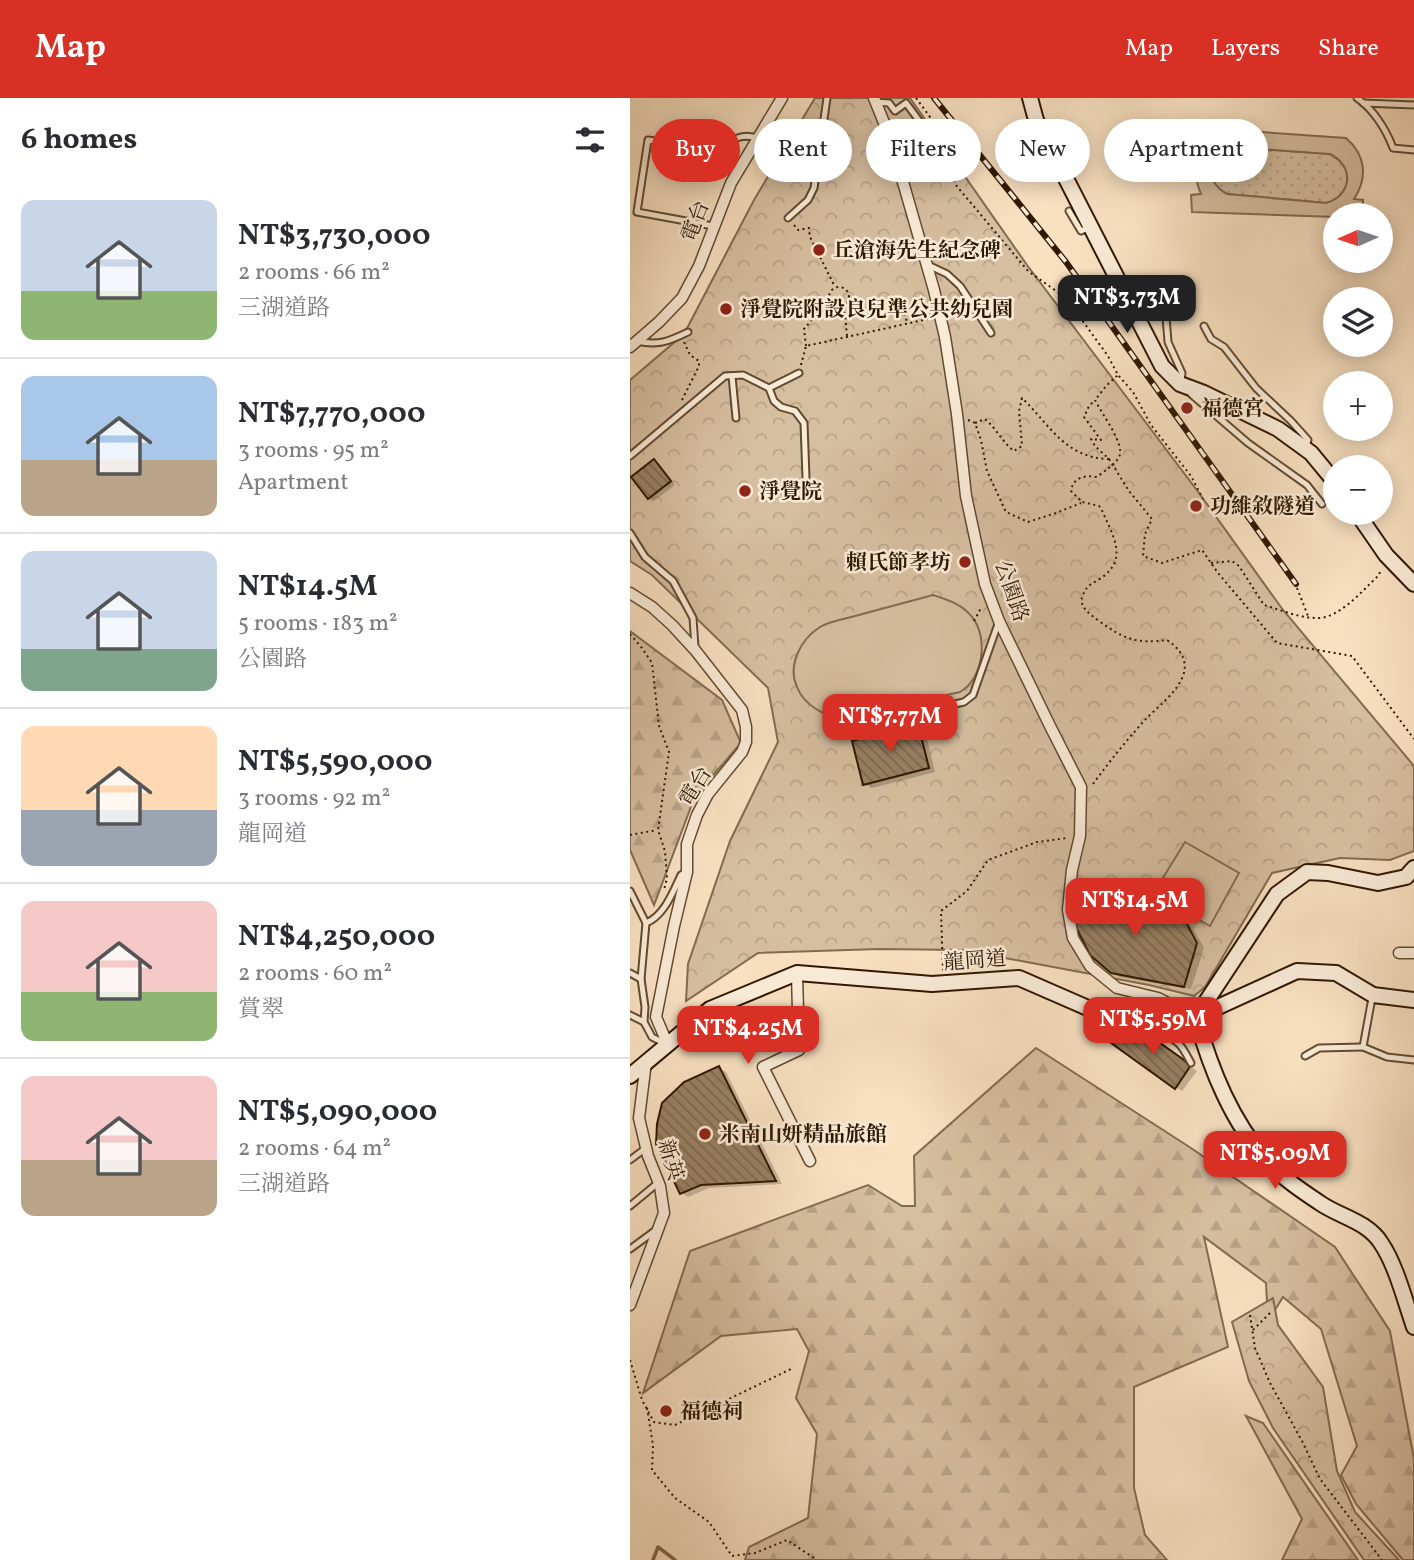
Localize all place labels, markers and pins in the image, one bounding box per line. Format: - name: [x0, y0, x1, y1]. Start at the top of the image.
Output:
- place label: 丘滄海先生紀念碑: [833, 237, 1001, 266]
- marker: 丘滄海先生紀念碑: [811, 242, 827, 258]
- pin: NT$3.73M: [1055, 275, 1199, 335]
- place label: 淨覺院附設良兒準公共幼兒園: [740, 296, 1013, 325]
- marker: 淨覺院附設良兒準公共幼兒園: [718, 301, 734, 317]
- place label: 福德宮: [1201, 395, 1264, 424]
- marker: 福德宮: [1179, 400, 1195, 416]
- place label: 淨覺院: [759, 478, 822, 507]
- marker: 淨覺院: [737, 483, 753, 499]
- place label: 功維敘隧道: [1210, 493, 1315, 522]
- marker: 功維敘隧道: [1188, 498, 1204, 514]
- place label: 賴氏節孝坊: [846, 549, 951, 578]
- marker: 賴氏節孝坊: [957, 554, 973, 570]
- pin: NT$7.77M: [818, 694, 962, 754]
- pin: NT$14.5M: [1063, 878, 1207, 938]
- pin: NT$5.59M: [1081, 998, 1225, 1057]
- pin: NT$4.25M: [676, 1006, 820, 1066]
- place label: 米南山妍精品旅館: [719, 1121, 887, 1150]
- marker: 米南山妍精品旅館: [697, 1126, 713, 1142]
- pin: NT$5.09M: [1203, 1132, 1347, 1191]
- place label: 福德祠: [680, 1398, 743, 1427]
- marker: 福德祠: [658, 1403, 674, 1419]

